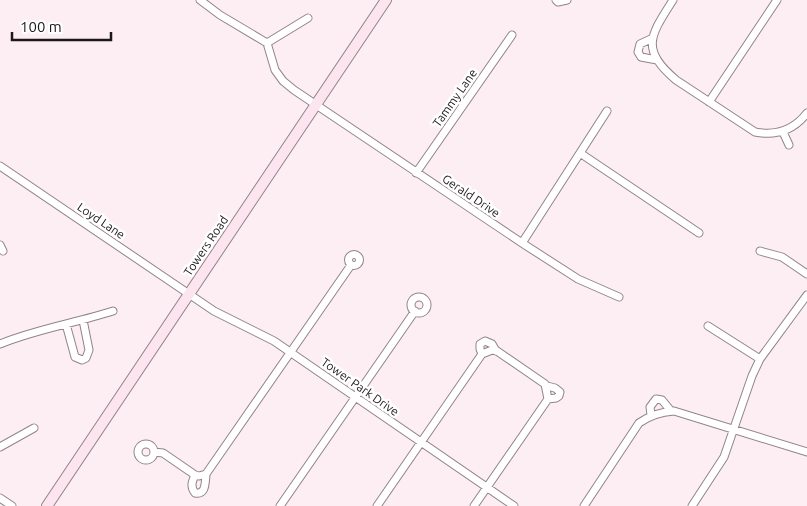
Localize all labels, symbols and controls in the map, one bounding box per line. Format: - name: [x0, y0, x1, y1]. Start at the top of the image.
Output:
- scale bar: [12, 10, 111, 42]
- text: 100 m: [20, 18, 62, 35]
- street label: Tammy Lane: [430, 66, 479, 129]
- street label: Gerald Drive: [440, 172, 503, 220]
- street label: Loyd Lane: [75, 200, 127, 241]
- street label: Towers Road: [181, 213, 230, 278]
- street label: Tower Park Drive: [319, 355, 401, 418]

